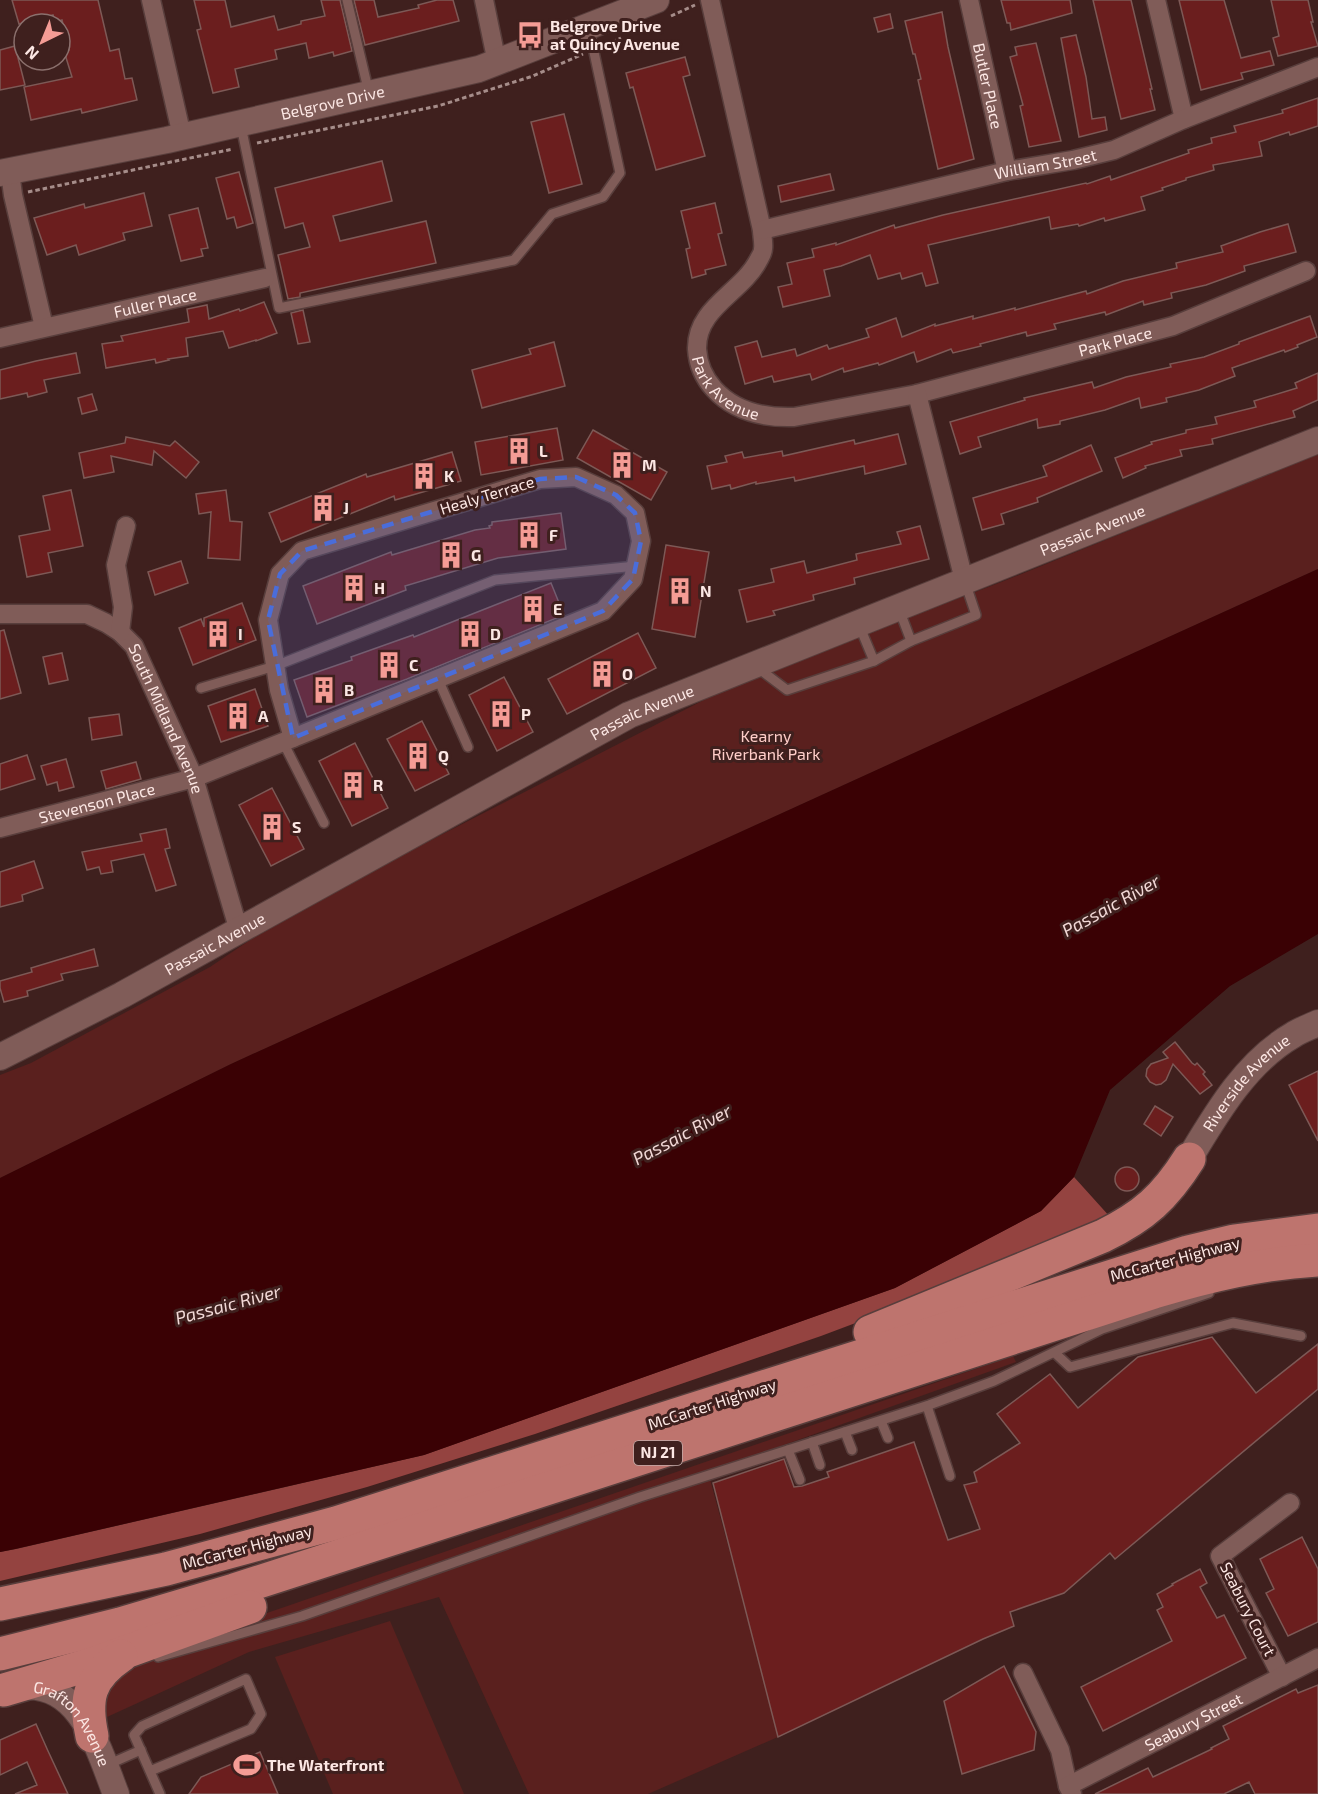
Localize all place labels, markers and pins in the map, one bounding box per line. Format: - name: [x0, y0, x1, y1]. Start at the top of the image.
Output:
- place label: Belgrove Drive at Quincy Avenue: [550, 16, 680, 54]
- bus stop icon: Belgrove Drive at Quincy Avenue: [515, 20, 545, 50]
- building icon: L: [504, 436, 534, 466]
- place label: L: [539, 441, 548, 460]
- building icon: M: [607, 450, 637, 480]
- place label: M: [642, 455, 657, 474]
- building icon: K: [409, 461, 439, 491]
- place label: K: [444, 466, 455, 485]
- building icon: J: [308, 493, 338, 523]
- place label: J: [343, 498, 349, 517]
- building icon: F: [514, 520, 544, 550]
- place label: F: [549, 525, 558, 544]
- building icon: G: [436, 540, 466, 570]
- place label: G: [471, 545, 481, 564]
- building icon: H: [339, 573, 369, 603]
- building icon: N: [665, 576, 695, 606]
- place label: H: [374, 578, 385, 597]
- place label: N: [700, 581, 712, 600]
- building icon: E: [518, 594, 548, 624]
- place label: E: [553, 599, 562, 618]
- building icon: I: [203, 619, 233, 649]
- building icon: D: [455, 619, 485, 649]
- place label: I: [238, 624, 243, 643]
- place label: D: [490, 624, 501, 643]
- building icon: C: [374, 650, 404, 680]
- place label: C: [409, 655, 418, 674]
- building icon: O: [587, 659, 617, 689]
- place label: O: [622, 664, 633, 683]
- building icon: B: [309, 675, 339, 705]
- place label: B: [344, 680, 354, 699]
- building icon: P: [486, 699, 516, 729]
- building icon: A: [223, 701, 253, 731]
- place label: P: [521, 704, 531, 723]
- place label: A: [258, 706, 269, 725]
- building icon: Q: [403, 741, 433, 771]
- place label: Q: [438, 746, 449, 766]
- building icon: R: [338, 770, 368, 800]
- place label: R: [373, 775, 383, 794]
- building icon: S: [257, 812, 287, 842]
- place label: S: [292, 817, 301, 836]
- sports icon: The Waterfront: [232, 1750, 262, 1780]
- place label: The Waterfront: [267, 1755, 385, 1774]

